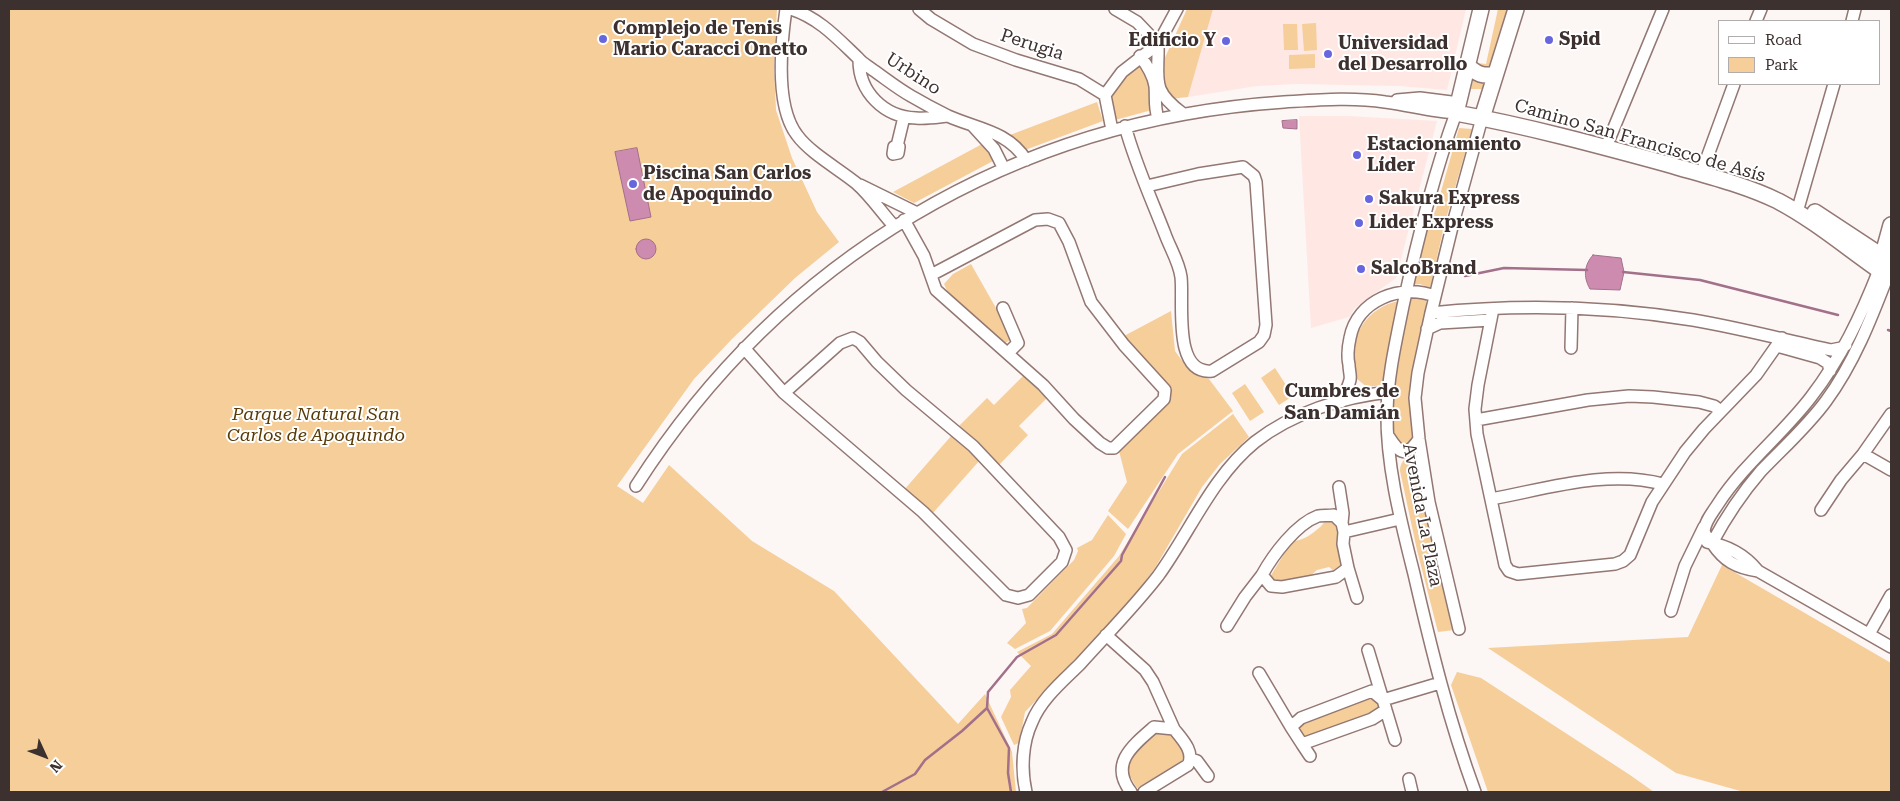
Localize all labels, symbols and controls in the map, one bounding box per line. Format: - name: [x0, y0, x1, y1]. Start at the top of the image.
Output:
- place label: Complejo de Tenis Mario Caracci Onetto: [613, 18, 808, 60]
- legend: [1718, 20, 1880, 85]
- street label: Perugia: [998, 25, 1066, 65]
- place label: Spid: [1559, 29, 1601, 51]
- place label: Edificio Y: [1129, 30, 1216, 52]
- text: Road: [1765, 31, 1802, 49]
- marker: Complejo de Tenis Mario Caracci Onetto: [597, 33, 609, 45]
- place label: Universidad del Desarrollo: [1338, 33, 1467, 76]
- marker: Spid: [1543, 34, 1555, 46]
- marker: Edificio Y: [1220, 35, 1232, 47]
- street label: Urbino: [881, 48, 945, 100]
- marker: Universidad del Desarrollo: [1322, 48, 1334, 60]
- text: Park: [1765, 56, 1798, 74]
- street label: Camino San Francisco de Asís: [1512, 95, 1768, 187]
- place label: Estacionamiento Líder: [1367, 134, 1521, 176]
- marker: Estacionamiento Líder: [1351, 149, 1363, 161]
- place label: Piscina San Carlos de Apoquindo: [643, 163, 811, 205]
- marker: Piscina San Carlos de Apoquindo: [627, 178, 639, 190]
- place label: Sakura Express: [1379, 188, 1520, 210]
- marker: Sakura Express: [1363, 193, 1375, 205]
- place label: Lider Express: [1369, 212, 1493, 234]
- marker: Lider Express: [1353, 217, 1365, 229]
- place label: SalcoBrand: [1371, 258, 1476, 280]
- marker: SalcoBrand: [1355, 263, 1367, 275]
- district label: Cumbres de San Damián: [1284, 380, 1400, 424]
- park label: Parque Natural San Carlos de Apoquindo: [227, 404, 405, 446]
- street label: Avenida La Plaza: [1397, 441, 1447, 589]
- north arrow: [20, 731, 70, 781]
- text: N: [46, 757, 65, 776]

